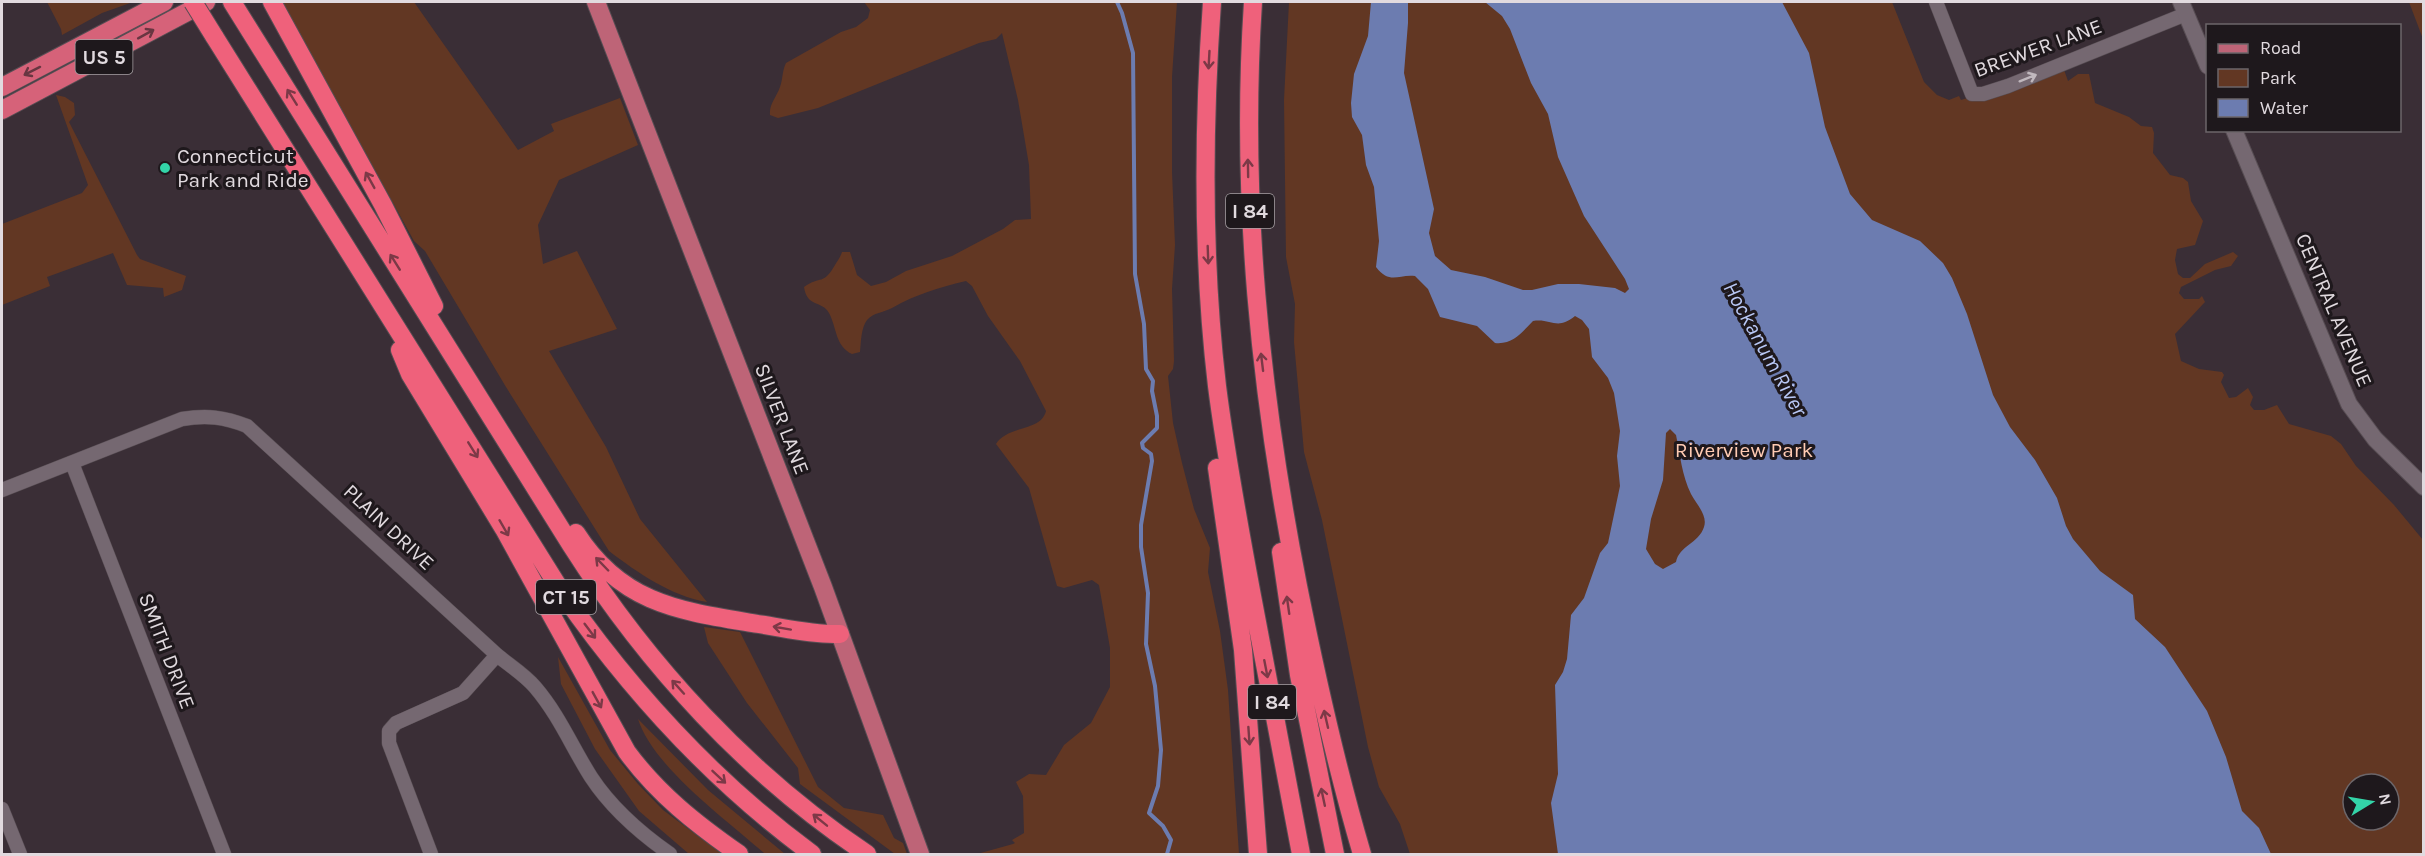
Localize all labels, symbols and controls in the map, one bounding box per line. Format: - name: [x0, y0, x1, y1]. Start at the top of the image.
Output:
- street label: BREWER LANE: [1971, 14, 2105, 82]
- legend: [2206, 24, 2401, 132]
- one-way arrow: [137, 28, 154, 40]
- text: Road: [2260, 37, 2301, 59]
- road number: US 5: [76, 40, 132, 74]
- one-way arrow: [1203, 49, 1214, 69]
- one-way arrow: [24, 65, 41, 77]
- text: Park: [2260, 67, 2297, 89]
- one-way arrow: [2018, 72, 2036, 83]
- one-way arrow: [285, 89, 297, 106]
- text: Water: [2260, 97, 2308, 119]
- place label: Connecticut Park and Ride: [177, 144, 309, 192]
- one-way arrow: [1243, 158, 1254, 178]
- marker: Connecticut Park and Ride: [158, 161, 172, 175]
- one-way arrow: [364, 172, 375, 190]
- road number: I 84: [1226, 194, 1274, 228]
- street label: CENTRAL AVENUE: [2291, 230, 2377, 390]
- one-way arrow: [1202, 244, 1213, 264]
- one-way arrow: [388, 254, 400, 271]
- water label: Hockanum River: [1717, 277, 1813, 422]
- one-way arrow: [1256, 353, 1267, 373]
- street label: SILVER LANE: [750, 360, 814, 478]
- park label: Riverview Park: [1675, 438, 1813, 462]
- one-way arrow: [467, 441, 479, 457]
- street label: PLAIN DRIVE: [339, 479, 439, 575]
- one-way arrow: [498, 519, 510, 536]
- one-way arrow: [595, 557, 610, 572]
- road number: CT 15: [536, 580, 596, 614]
- street label: SMITH DRIVE: [134, 590, 200, 712]
- one-way arrow: [1282, 596, 1293, 616]
- one-way arrow: [773, 622, 793, 633]
- one-way arrow: [583, 623, 596, 639]
- one-way arrow: [1261, 659, 1272, 678]
- one-way arrow: [671, 680, 685, 695]
- road number: I 84: [1248, 685, 1296, 719]
- one-way arrow: [592, 690, 603, 708]
- one-way arrow: [1320, 710, 1332, 729]
- one-way arrow: [1244, 725, 1255, 745]
- one-way arrow: [711, 770, 726, 784]
- north arrow: [2341, 772, 2401, 832]
- one-way arrow: [1317, 788, 1328, 807]
- text: N: [2375, 792, 2396, 807]
- one-way arrow: [813, 813, 829, 826]

